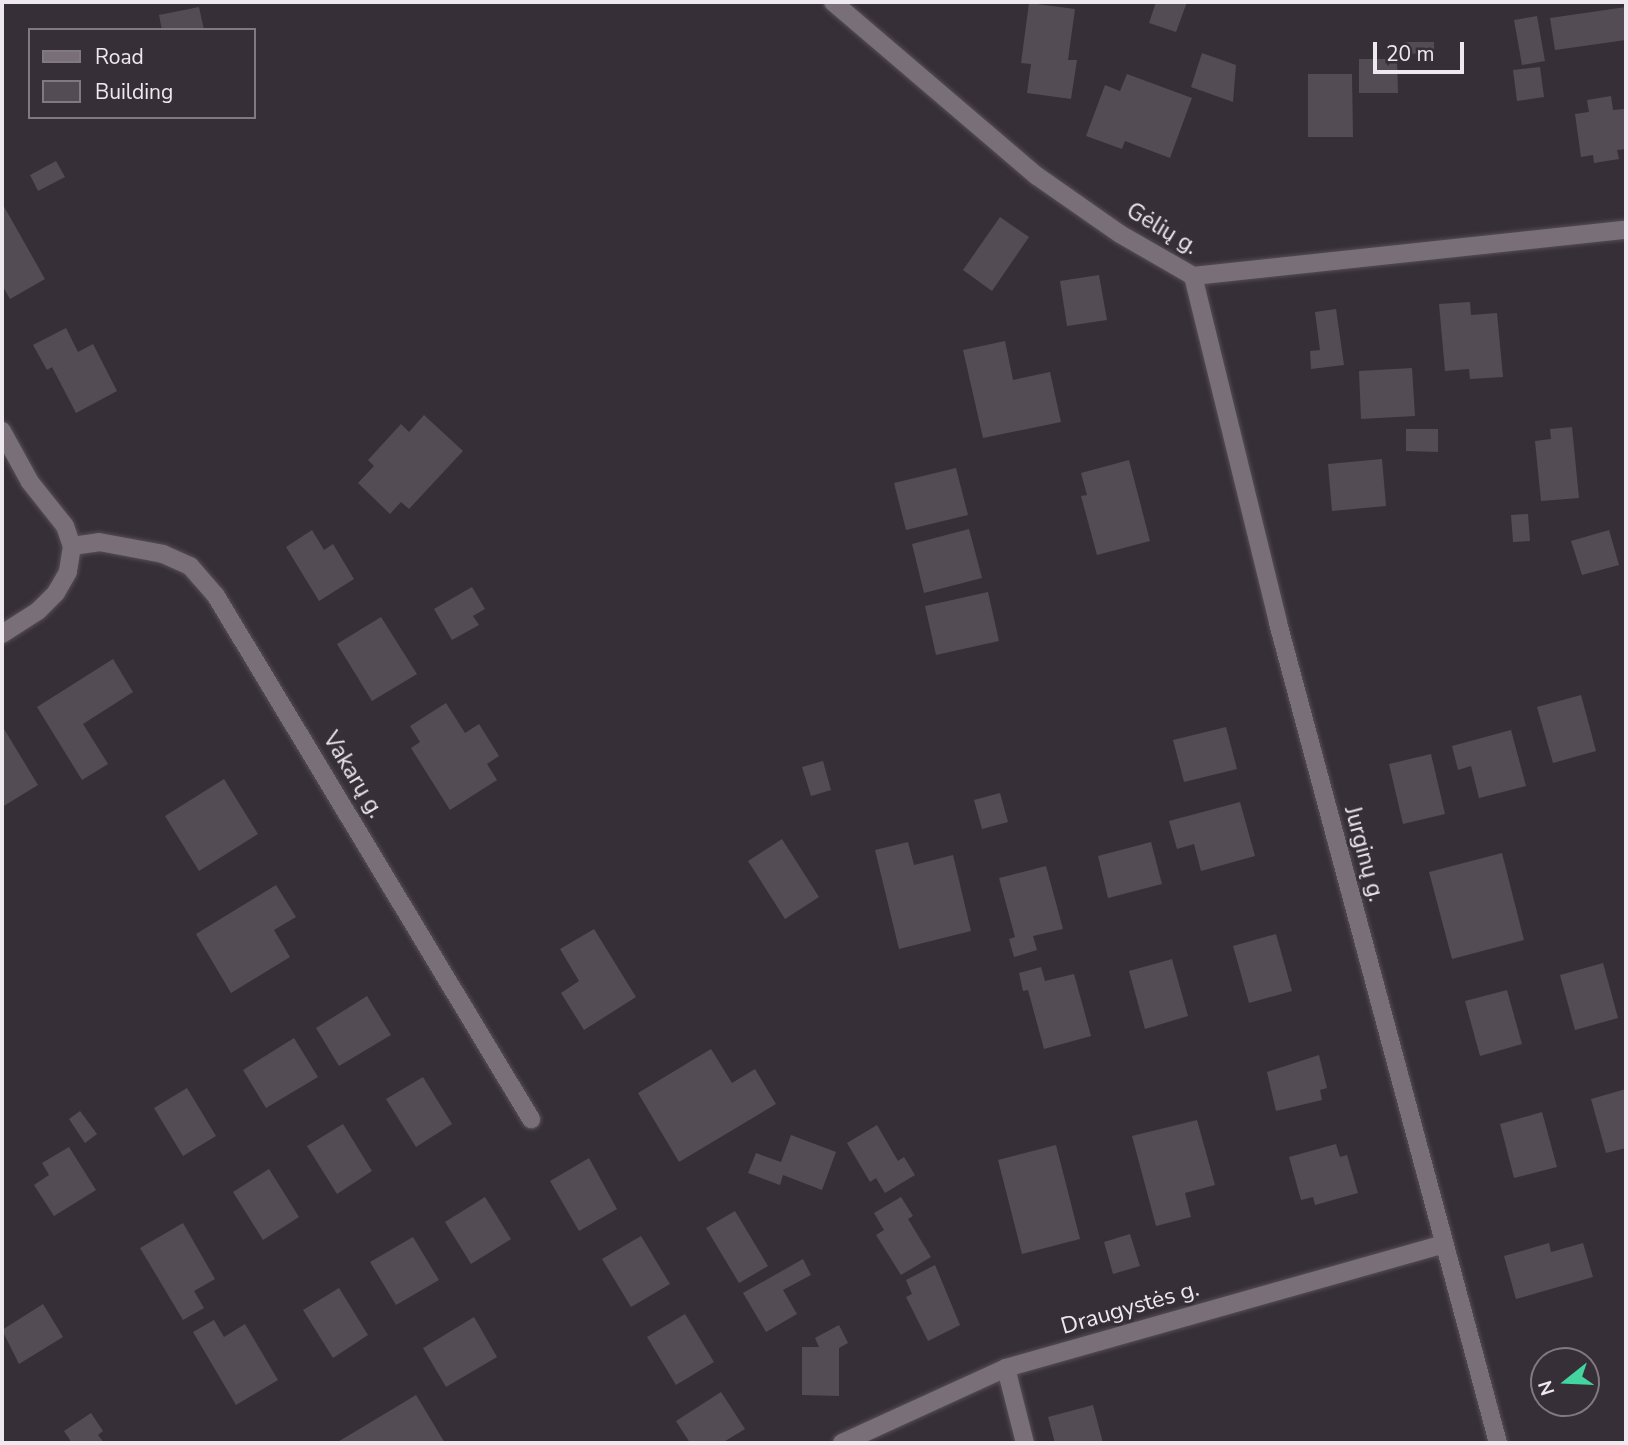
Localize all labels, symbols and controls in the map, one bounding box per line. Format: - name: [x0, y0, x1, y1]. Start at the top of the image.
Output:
- legend: [28, 28, 256, 119]
- scale bar: [1376, 28, 1467, 72]
- text: 20 m: [1386, 40, 1435, 68]
- text: Road: [95, 43, 144, 71]
- text: Building: [95, 78, 173, 106]
- street label: Gėlių g.: [1121, 197, 1203, 261]
- street label: Vakarų g.: [316, 727, 390, 823]
- street label: Jurginų g.: [1338, 803, 1390, 905]
- street label: Draugystės g.: [1058, 1275, 1202, 1341]
- north arrow: [1530, 1347, 1600, 1417]
- text: N: [1532, 1377, 1561, 1399]

